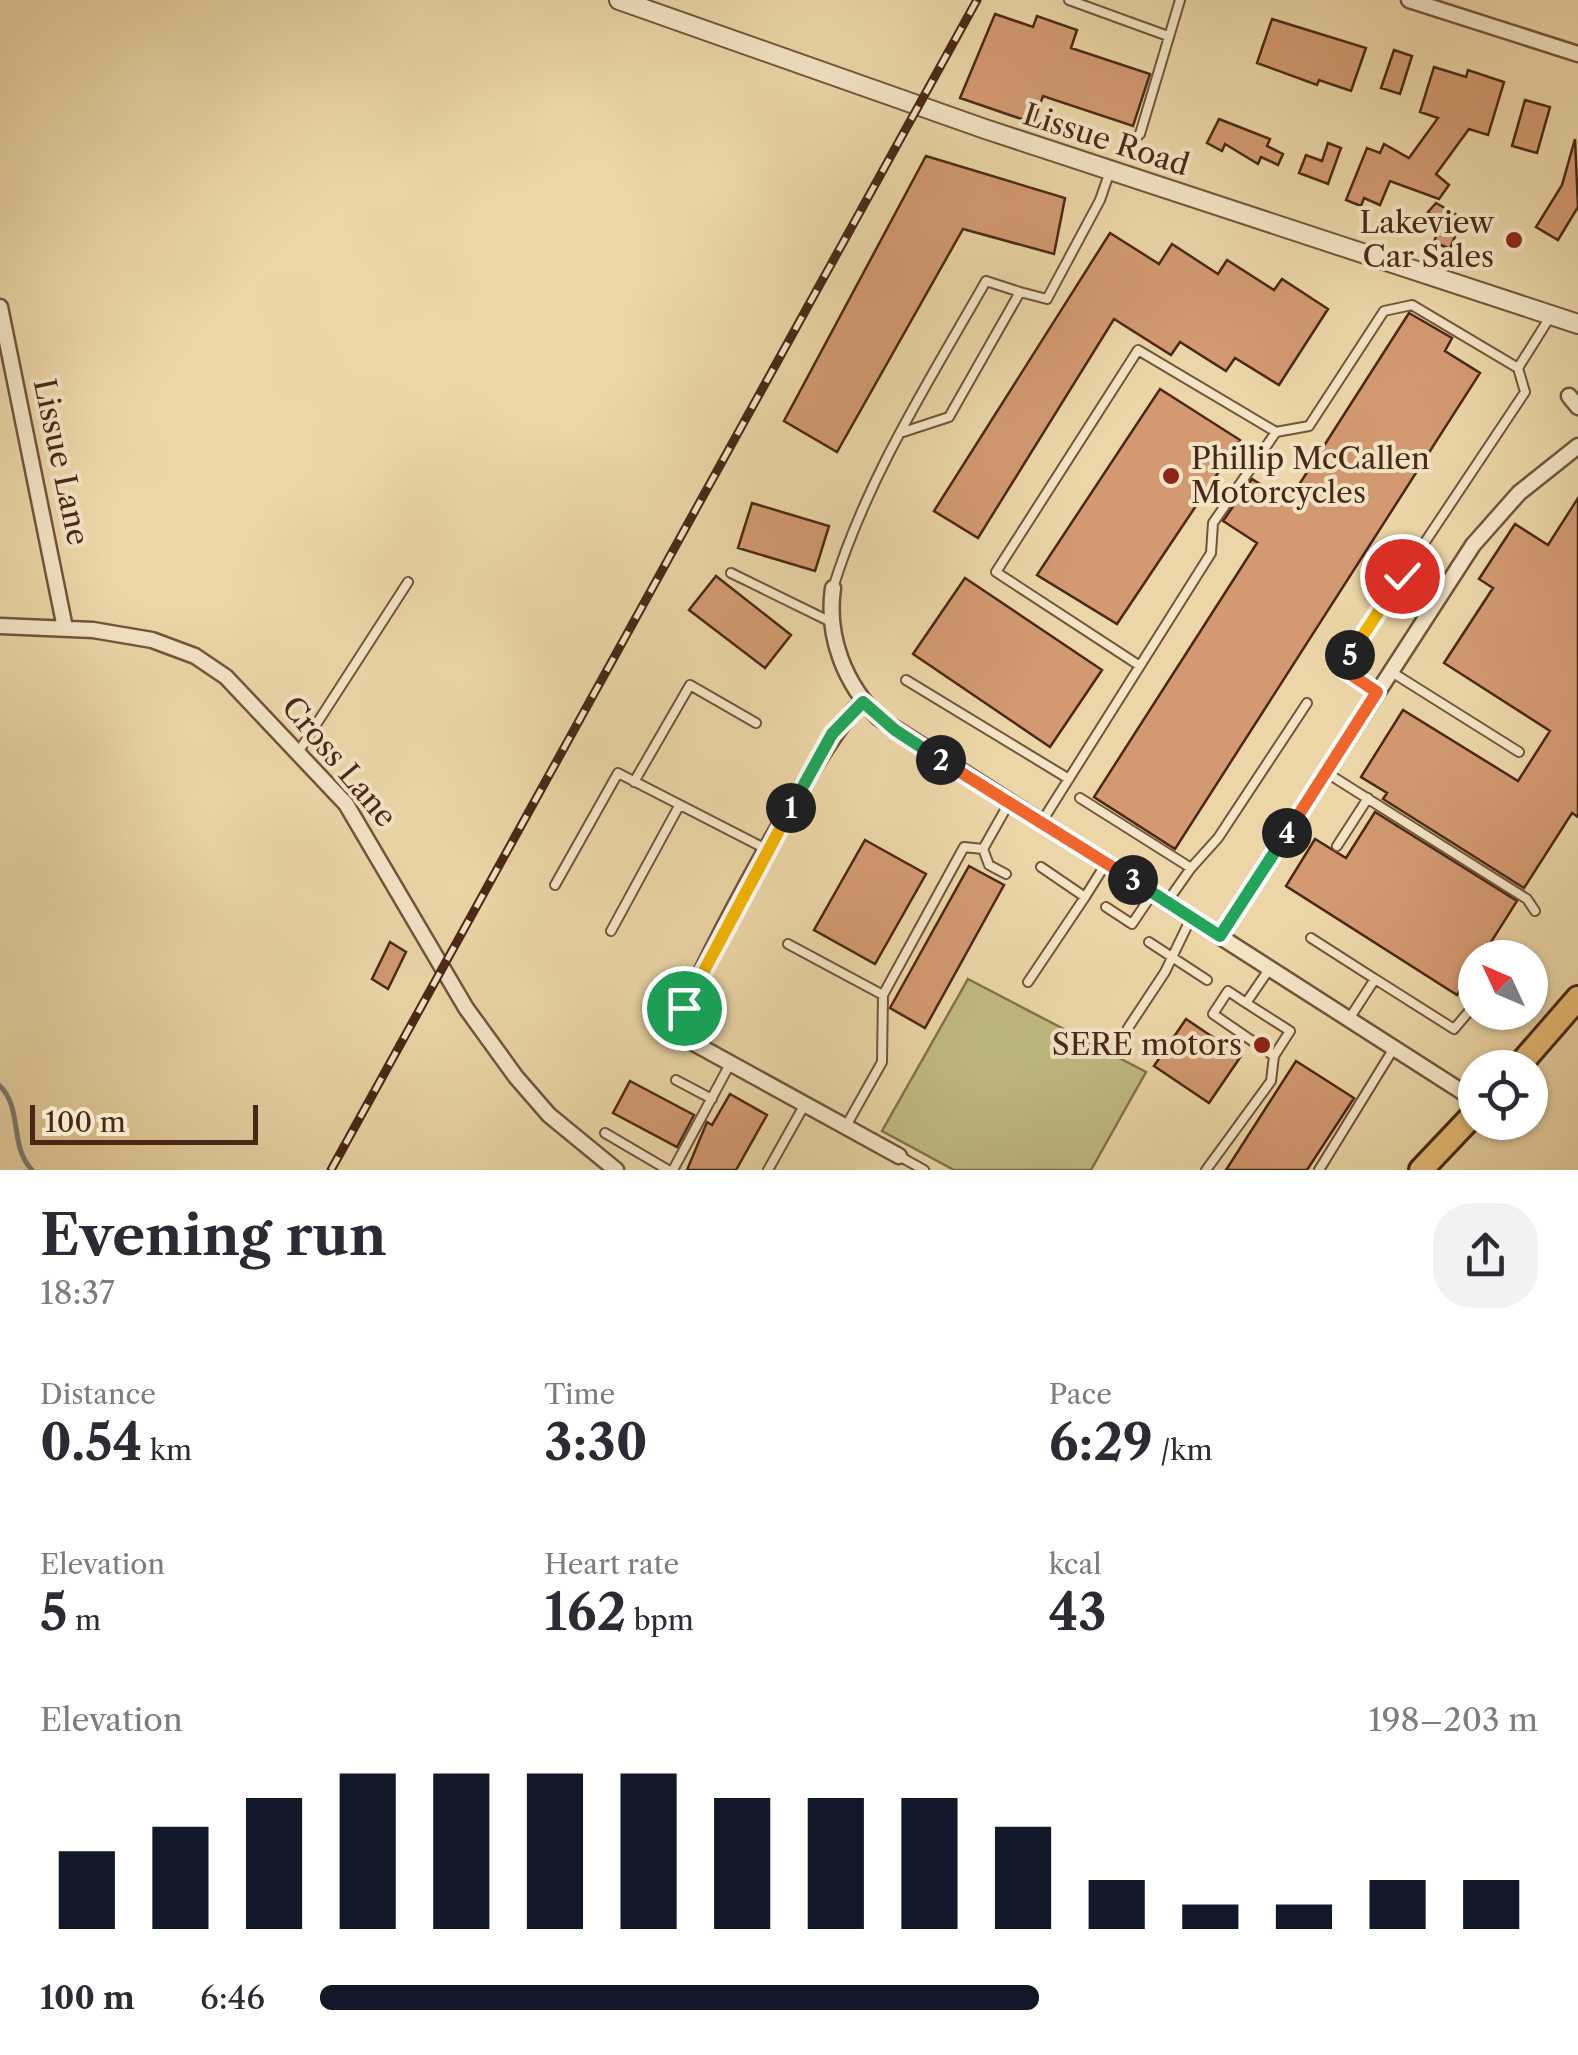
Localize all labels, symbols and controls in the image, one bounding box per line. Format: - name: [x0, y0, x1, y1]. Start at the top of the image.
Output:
- street label: Lissue Road: [1018, 95, 1194, 184]
- place label: Lakeview Car Sales: [1360, 204, 1495, 275]
- marker: Lakeview Car Sales: [1503, 229, 1525, 251]
- street label: Lissue Lane: [26, 375, 97, 549]
- place label: Phillip McCallen Motorcycles: [1191, 440, 1430, 511]
- marker: Phillip McCallen Motorcycles: [1160, 465, 1182, 487]
- pin: [1360, 534, 1445, 619]
- icon: check: [1375, 549, 1430, 604]
- pin: 5: [1325, 630, 1375, 680]
- text: 5: [1342, 638, 1358, 672]
- street label: Cross Lane: [274, 689, 405, 834]
- pin: 2: [916, 735, 966, 785]
- text: 2: [933, 743, 949, 777]
- pin: 1: [766, 783, 816, 833]
- text: 1: [785, 791, 797, 825]
- pin: 4: [1262, 808, 1312, 858]
- text: 4: [1279, 816, 1295, 850]
- pin: 3: [1108, 855, 1158, 905]
- text: 3: [1125, 863, 1141, 897]
- north arrow: [1458, 940, 1548, 1030]
- map controls: [1458, 940, 1548, 1140]
- pin: [642, 966, 727, 1051]
- icon: arrive: [657, 981, 712, 1036]
- place label: SERE motors: [1052, 1026, 1242, 1063]
- marker: SERE motors: [1251, 1034, 1273, 1056]
- button: locate: [1458, 1050, 1548, 1140]
- scale bar: [30, 1100, 258, 1144]
- text: 100 m: [45, 1105, 126, 1139]
- text: Evening run: [40, 1202, 387, 1269]
- button: share: [1433, 1203, 1538, 1308]
- text: 18:37: [40, 1273, 115, 1312]
- text: Distance: [40, 1377, 156, 1411]
- text: Time: [544, 1377, 615, 1411]
- text: Pace: [1049, 1377, 1112, 1411]
- text: 0.54: [40, 1411, 142, 1473]
- text: 3:30: [544, 1411, 648, 1473]
- text: 6:29: [1049, 1411, 1153, 1473]
- text: km: [142, 1433, 192, 1467]
- text: /km: [1153, 1433, 1213, 1467]
- text: Elevation: [40, 1547, 165, 1581]
- text: Heart rate: [544, 1547, 679, 1581]
- text: kcal: [1049, 1547, 1102, 1581]
- text: 5: [40, 1581, 68, 1643]
- text: 162: [544, 1581, 626, 1643]
- text: 43: [1049, 1581, 1107, 1643]
- text: m: [68, 1603, 101, 1637]
- text: bpm: [626, 1603, 694, 1637]
- text: Elevation: [40, 1700, 183, 1739]
- text: 198–203 m: [1368, 1700, 1538, 1739]
- text: 100 m: [40, 1978, 135, 2017]
- text: 6:46: [200, 1978, 265, 2017]

